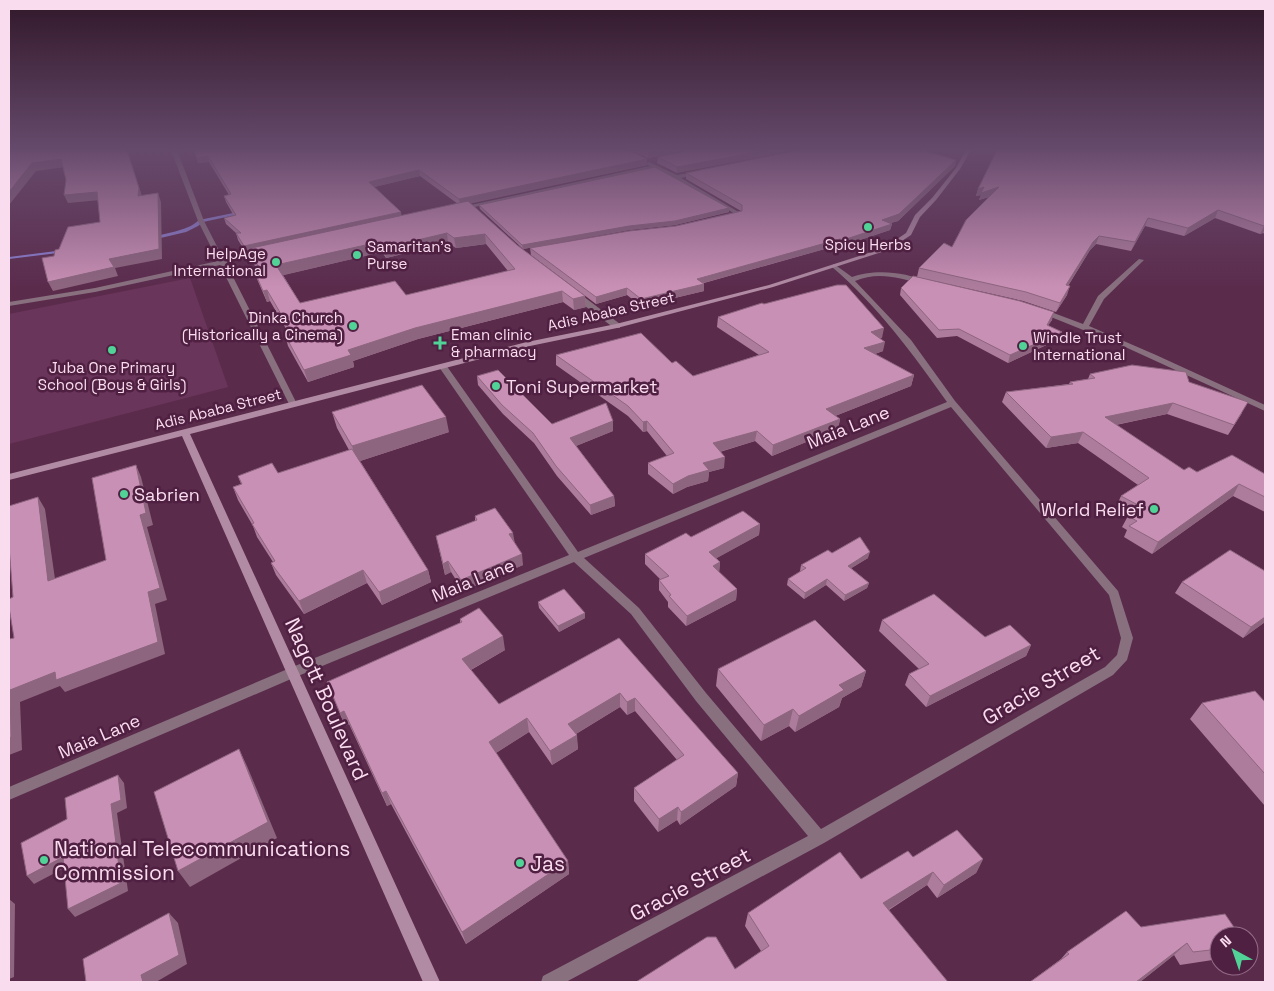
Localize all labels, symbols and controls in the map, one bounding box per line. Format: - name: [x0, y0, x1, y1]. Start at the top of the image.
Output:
- marker: Spicy Herbs: [862, 221, 874, 233]
- place label: Spicy Herbs: [825, 235, 911, 254]
- place label: Samaritan's Purse: [367, 237, 452, 273]
- place label: HelpAge International: [174, 244, 266, 280]
- marker: Samaritan's Purse: [351, 249, 363, 261]
- marker: HelpAge International: [270, 256, 282, 268]
- street label: Adis Ababa Street: [545, 287, 677, 335]
- place label: Dinka Church (Historically a Cinema): [182, 308, 343, 345]
- marker: Dinka Church (Historically a Cinema): [347, 320, 359, 332]
- place label: Eman clinic & pharmacy: [451, 325, 537, 361]
- place label: Windle Trust International: [1033, 328, 1126, 364]
- marker: Eman clinic & pharmacy: [433, 336, 447, 350]
- marker: Windle Trust International: [1017, 340, 1029, 352]
- marker: Juba One Primary School (Boys & Girls): [106, 344, 118, 356]
- place label: Juba One Primary School (Boys & Girls): [38, 358, 186, 395]
- place label: Toni Supermarket: [506, 375, 657, 398]
- marker: Toni Supermarket: [490, 380, 502, 392]
- street label: Adis Ababa Street: [153, 384, 283, 434]
- street label: Maia Lane: [803, 400, 893, 454]
- place label: Sabrien: [134, 483, 200, 506]
- marker: Sabrien: [118, 488, 130, 500]
- place label: World Relief: [1041, 498, 1144, 521]
- marker: World Relief: [1148, 503, 1160, 515]
- street label: Maia Lane: [428, 553, 518, 607]
- street label: Nagott Boulevard: [279, 614, 375, 784]
- street label: Gracie Street: [977, 639, 1105, 731]
- street label: Maia Lane: [54, 708, 144, 764]
- place label: National Telecommunications Commission: [54, 835, 350, 886]
- street label: Gracie Street: [625, 841, 755, 927]
- place label: Jas: [530, 850, 565, 877]
- marker: National Telecommunications Commission: [38, 854, 50, 866]
- marker: Jas: [514, 857, 526, 869]
- north arrow: [1209, 926, 1259, 976]
- text: N: [1216, 931, 1235, 951]

